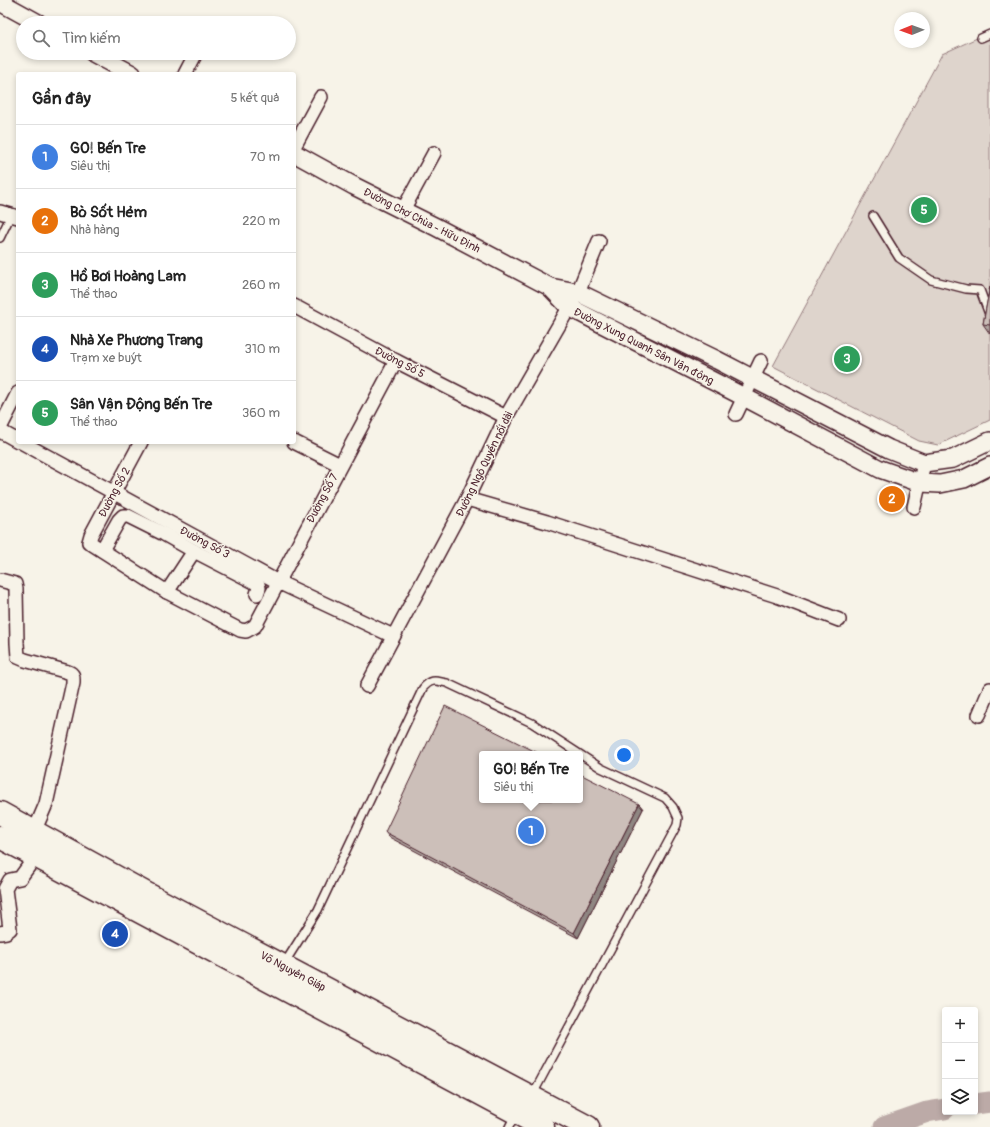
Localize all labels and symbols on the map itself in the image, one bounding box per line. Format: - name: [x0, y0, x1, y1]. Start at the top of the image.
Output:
- north arrow: [894, 12, 930, 48]
- street label: Đường Chợ Chùa - Hữu Định: [361, 185, 482, 256]
- pin: 5: [911, 195, 937, 225]
- street label: Đường Xung Quanh Sân Vận động: [571, 305, 716, 388]
- street label: Đường Số 5: [373, 344, 427, 381]
- pin: 3: [834, 344, 860, 374]
- street label: Đường Ngô Quyền nối dài: [453, 410, 516, 519]
- street label: Đường Số 2: [96, 465, 133, 519]
- street label: Đường Số 7: [304, 471, 341, 525]
- pin: 2: [879, 484, 905, 514]
- street label: Đường Số 3: [178, 524, 232, 561]
- your location: [614, 745, 634, 765]
- pin: 1: [518, 816, 544, 846]
- pin: 4: [102, 919, 128, 949]
- street label: Võ Nguyên Giáp: [258, 949, 328, 994]

